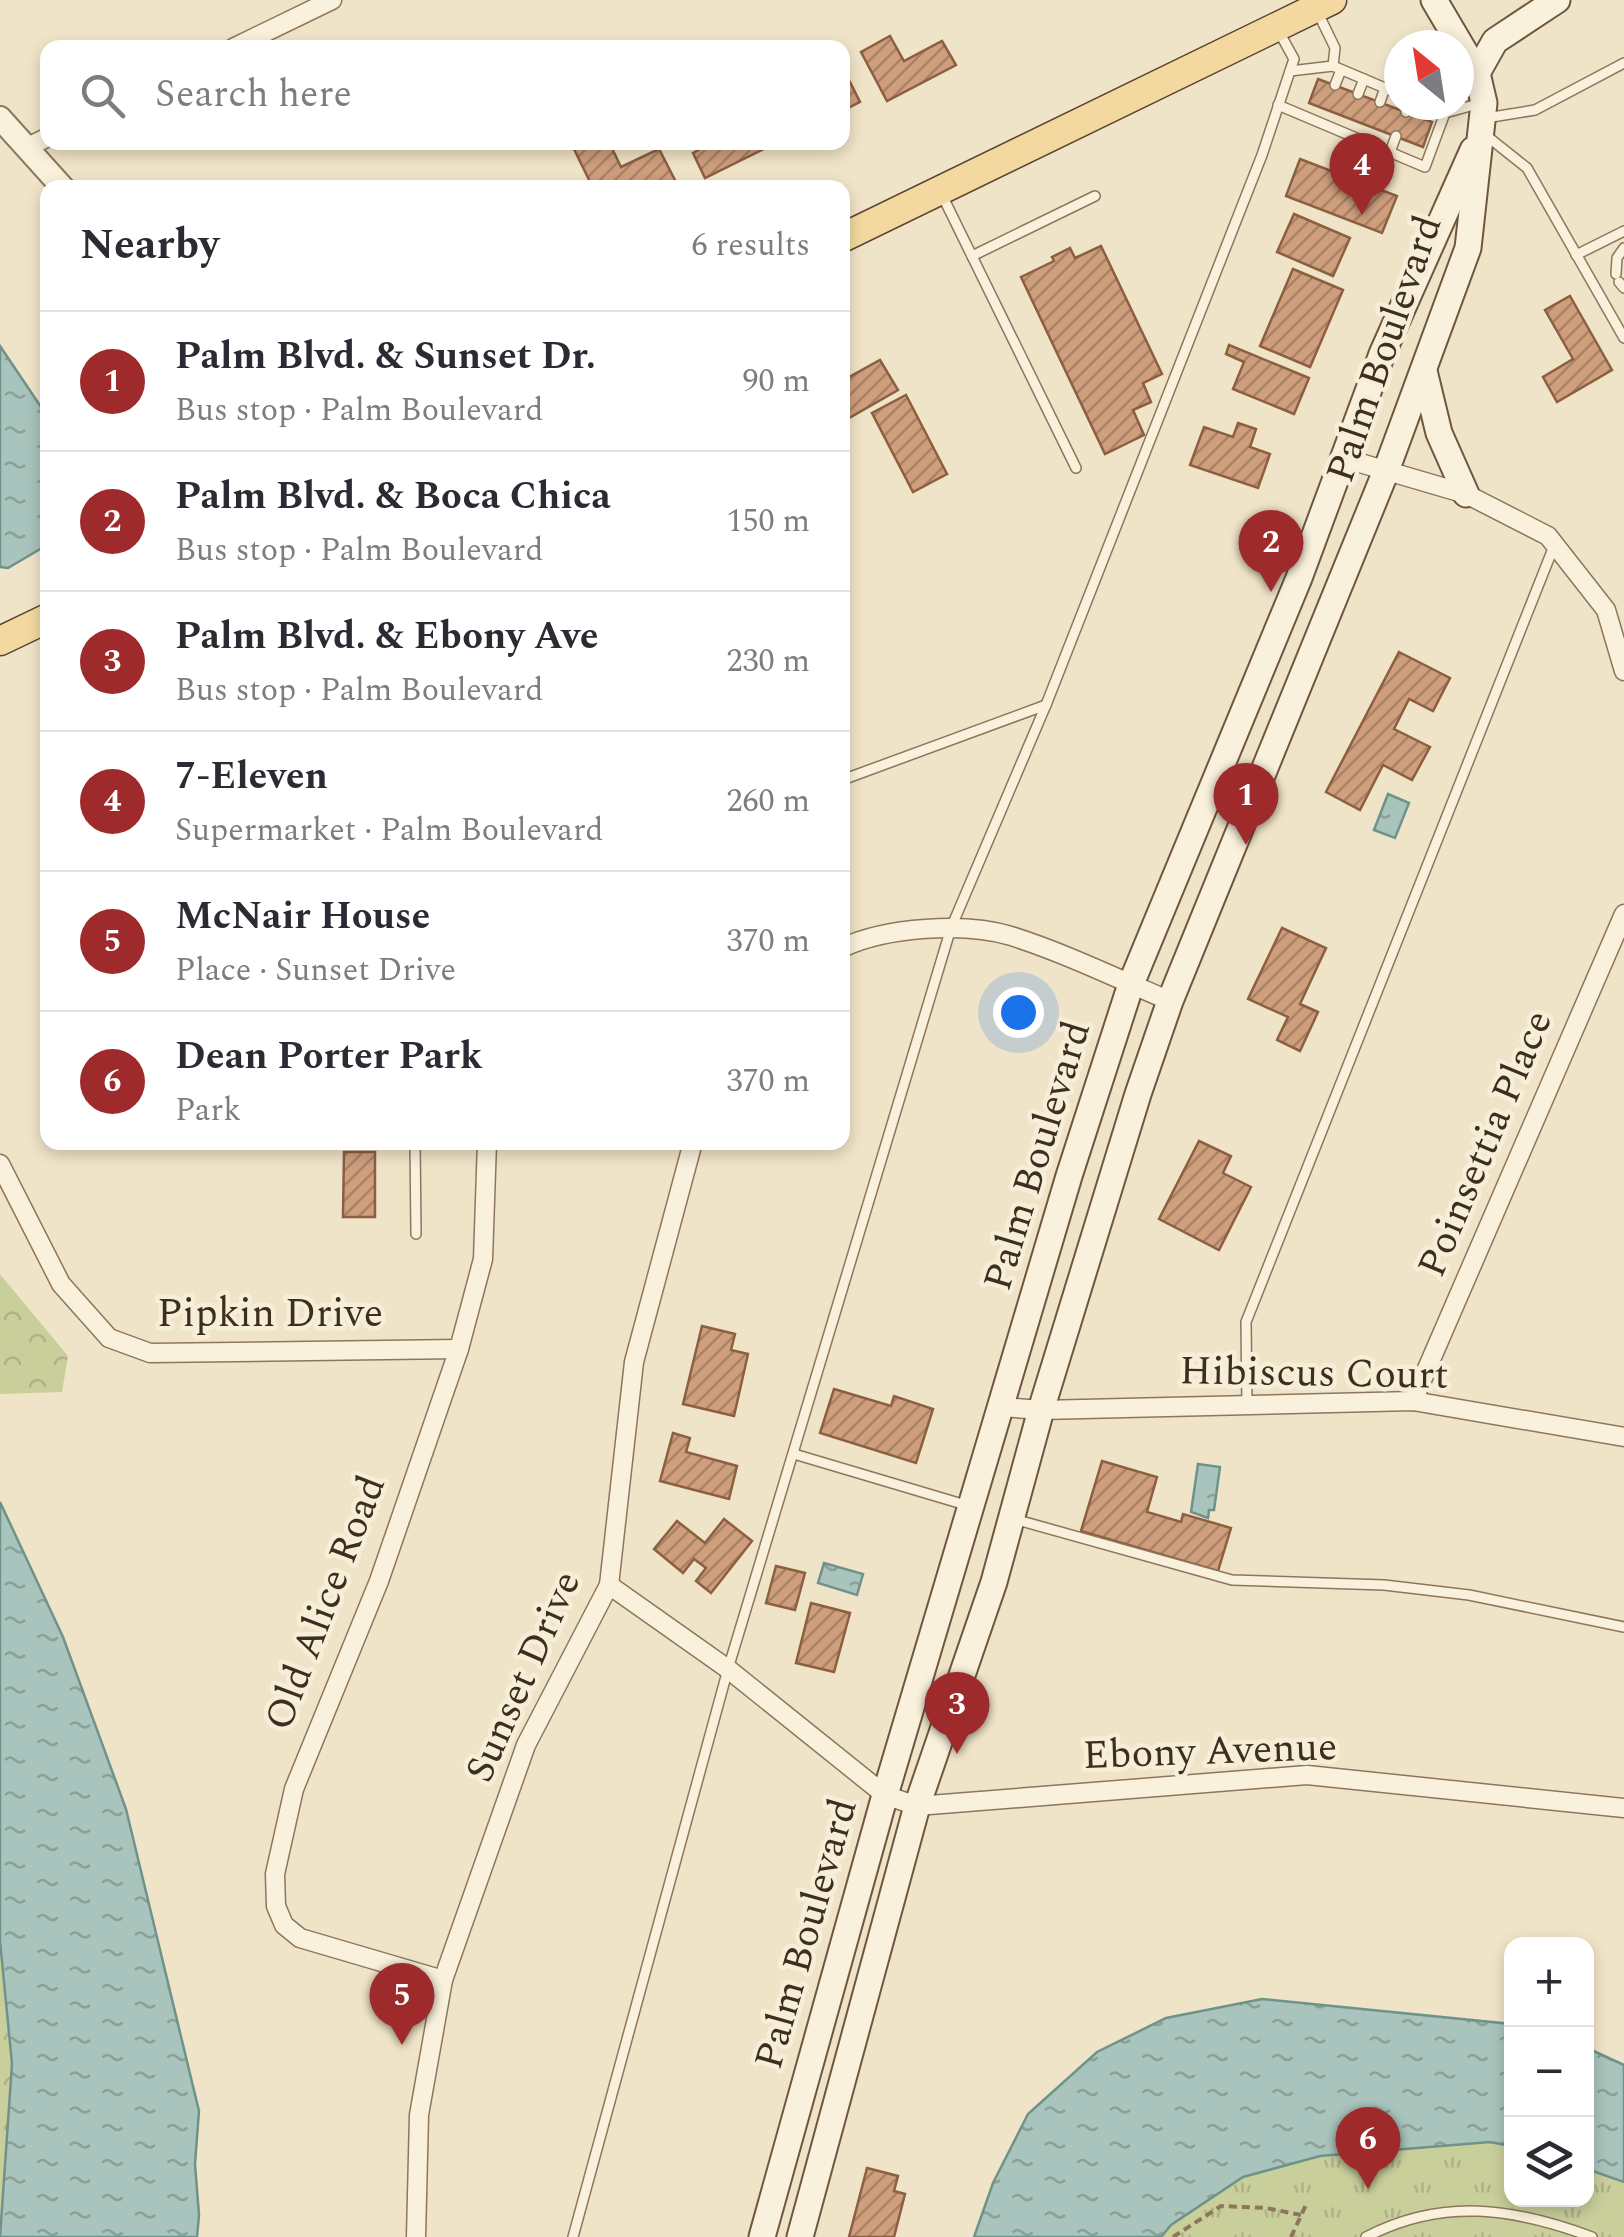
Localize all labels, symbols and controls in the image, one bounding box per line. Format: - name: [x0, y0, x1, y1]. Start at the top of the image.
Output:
- north arrow: [1384, 30, 1474, 120]
- search box: [40, 40, 850, 150]
- text: Search here: [155, 66, 352, 124]
- icon: search: [75, 68, 130, 123]
- pin: 4: [1330, 132, 1394, 215]
- street label: Palm Boulevard: [1311, 207, 1459, 491]
- text: Nearby: [80, 214, 219, 277]
- text: 6 results: [691, 221, 810, 270]
- text: Palm Blvd. & Sunset Dr.: [175, 328, 596, 386]
- text: 1: [104, 357, 121, 406]
- text: 90 m: [742, 357, 810, 406]
- text: Bus stop · Palm Boulevard: [175, 386, 543, 435]
- text: Palm Blvd. & Boca Chica: [175, 468, 611, 526]
- text: 2: [104, 497, 121, 546]
- text: 150 m: [726, 497, 810, 546]
- pin: 2: [1238, 510, 1304, 592]
- text: Bus stop · Palm Boulevard: [175, 526, 543, 575]
- text: Palm Blvd. & Ebony Ave: [175, 608, 599, 666]
- text: 3: [104, 637, 121, 686]
- text: 230 m: [726, 637, 810, 686]
- text: Bus stop · Palm Boulevard: [175, 666, 543, 715]
- text: 7-Eleven: [175, 748, 328, 806]
- pin: 1: [1214, 762, 1278, 845]
- text: 4: [104, 777, 121, 826]
- text: 260 m: [726, 777, 810, 826]
- text: Supermarket · Palm Boulevard: [175, 806, 603, 855]
- text: McNair House: [175, 888, 430, 946]
- text: 5: [104, 917, 121, 966]
- text: 370 m: [726, 917, 810, 966]
- text: Place · Sunset Drive: [175, 946, 456, 995]
- your location: [993, 987, 1044, 1038]
- street label: Poinsettia Place: [1402, 1001, 1570, 1287]
- street label: Palm Boulevard: [968, 1014, 1108, 1298]
- text: Dean Porter Park: [175, 1028, 483, 1086]
- text: 6: [104, 1057, 121, 1106]
- text: 370 m: [726, 1057, 810, 1106]
- text: Park: [175, 1086, 241, 1135]
- street label: Pipkin Drive: [157, 1284, 383, 1345]
- street label: Hibiscus Court: [1179, 1341, 1449, 1407]
- street label: Old Alice Road: [249, 1467, 403, 1739]
- street label: Sunset Drive: [450, 1561, 598, 1793]
- pin: 3: [924, 1672, 990, 1754]
- street label: Ebony Avenue: [1082, 1717, 1338, 1787]
- street label: Palm Boulevard: [739, 1791, 875, 2077]
- map controls: [1504, 1937, 1594, 2207]
- button: +: [1504, 1937, 1594, 2027]
- pin: 5: [370, 1962, 434, 2045]
- button: −: [1504, 2027, 1594, 2117]
- pin: 6: [1336, 2106, 1400, 2189]
- button: layers: [1504, 2117, 1594, 2207]

